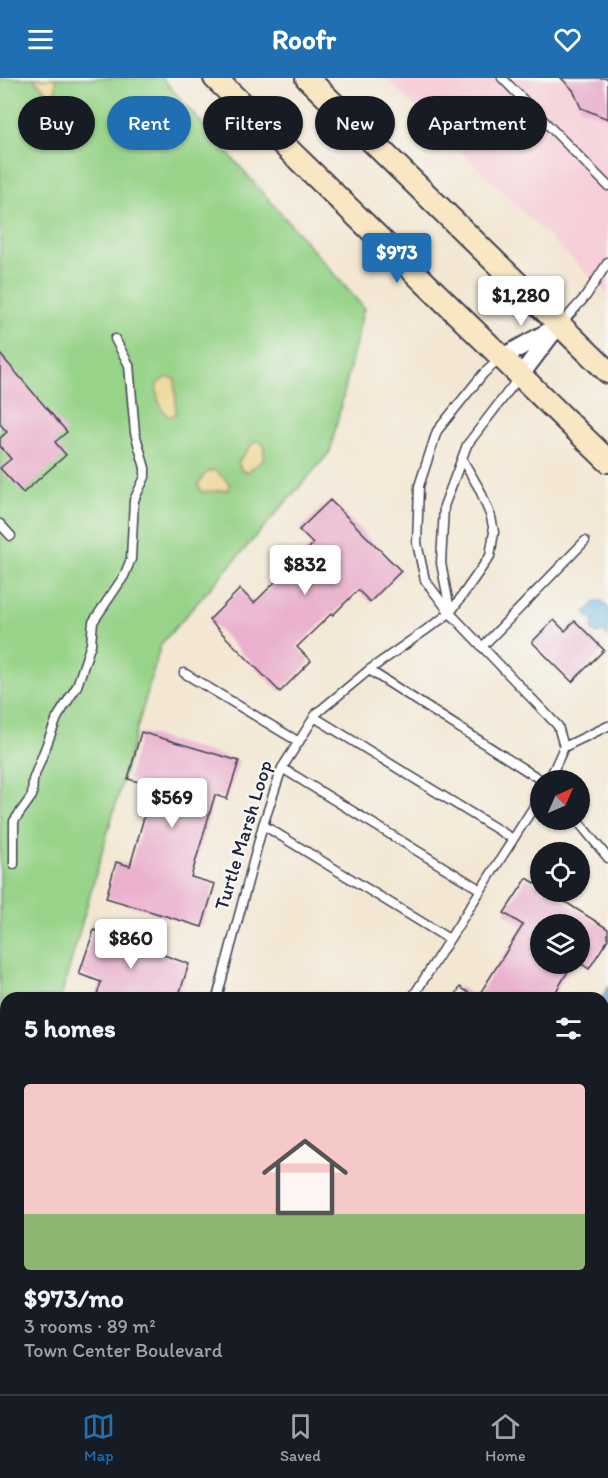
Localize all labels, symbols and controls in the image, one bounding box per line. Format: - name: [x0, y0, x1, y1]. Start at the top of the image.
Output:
- icon: menu: [24, 23, 57, 56]
- text: Roofr: [272, 23, 336, 56]
- icon: heart: [551, 23, 584, 56]
- chip: Buy: [18, 96, 95, 150]
- chip: Rent: [107, 96, 191, 150]
- chip: Filters: [203, 96, 303, 150]
- chip: New: [315, 96, 395, 150]
- chip: Apartment: [407, 96, 547, 150]
- pin: $973: [361, 233, 433, 284]
- text: $973: [376, 240, 418, 264]
- pin: $1,280: [472, 276, 570, 327]
- text: $1,280: [492, 283, 550, 307]
- pin: $832: [269, 545, 341, 596]
- text: $832: [284, 552, 326, 576]
- street label: Turtle Marsh Loop: [209, 757, 277, 913]
- north arrow: [530, 770, 590, 830]
- map controls: [530, 770, 590, 974]
- pin: $569: [136, 778, 208, 829]
- text: $569: [151, 785, 193, 809]
- button: locate: [530, 842, 590, 902]
- button: layers: [530, 914, 590, 974]
- pin: $860: [95, 919, 167, 970]
- text: $860: [109, 926, 153, 950]
- text: 5 homes: [24, 1012, 116, 1044]
- icon: filters: [552, 1012, 585, 1045]
- icon: home: [251, 1123, 359, 1231]
- text: $973/mo: [24, 1282, 124, 1314]
- text: 3 rooms · 89 m²: [24, 1314, 156, 1338]
- text: Town Center Boulevard: [24, 1338, 223, 1362]
- tab: Map: [82, 1410, 115, 1465]
- tab: Saved: [280, 1410, 321, 1465]
- tab: Home: [485, 1410, 526, 1465]

